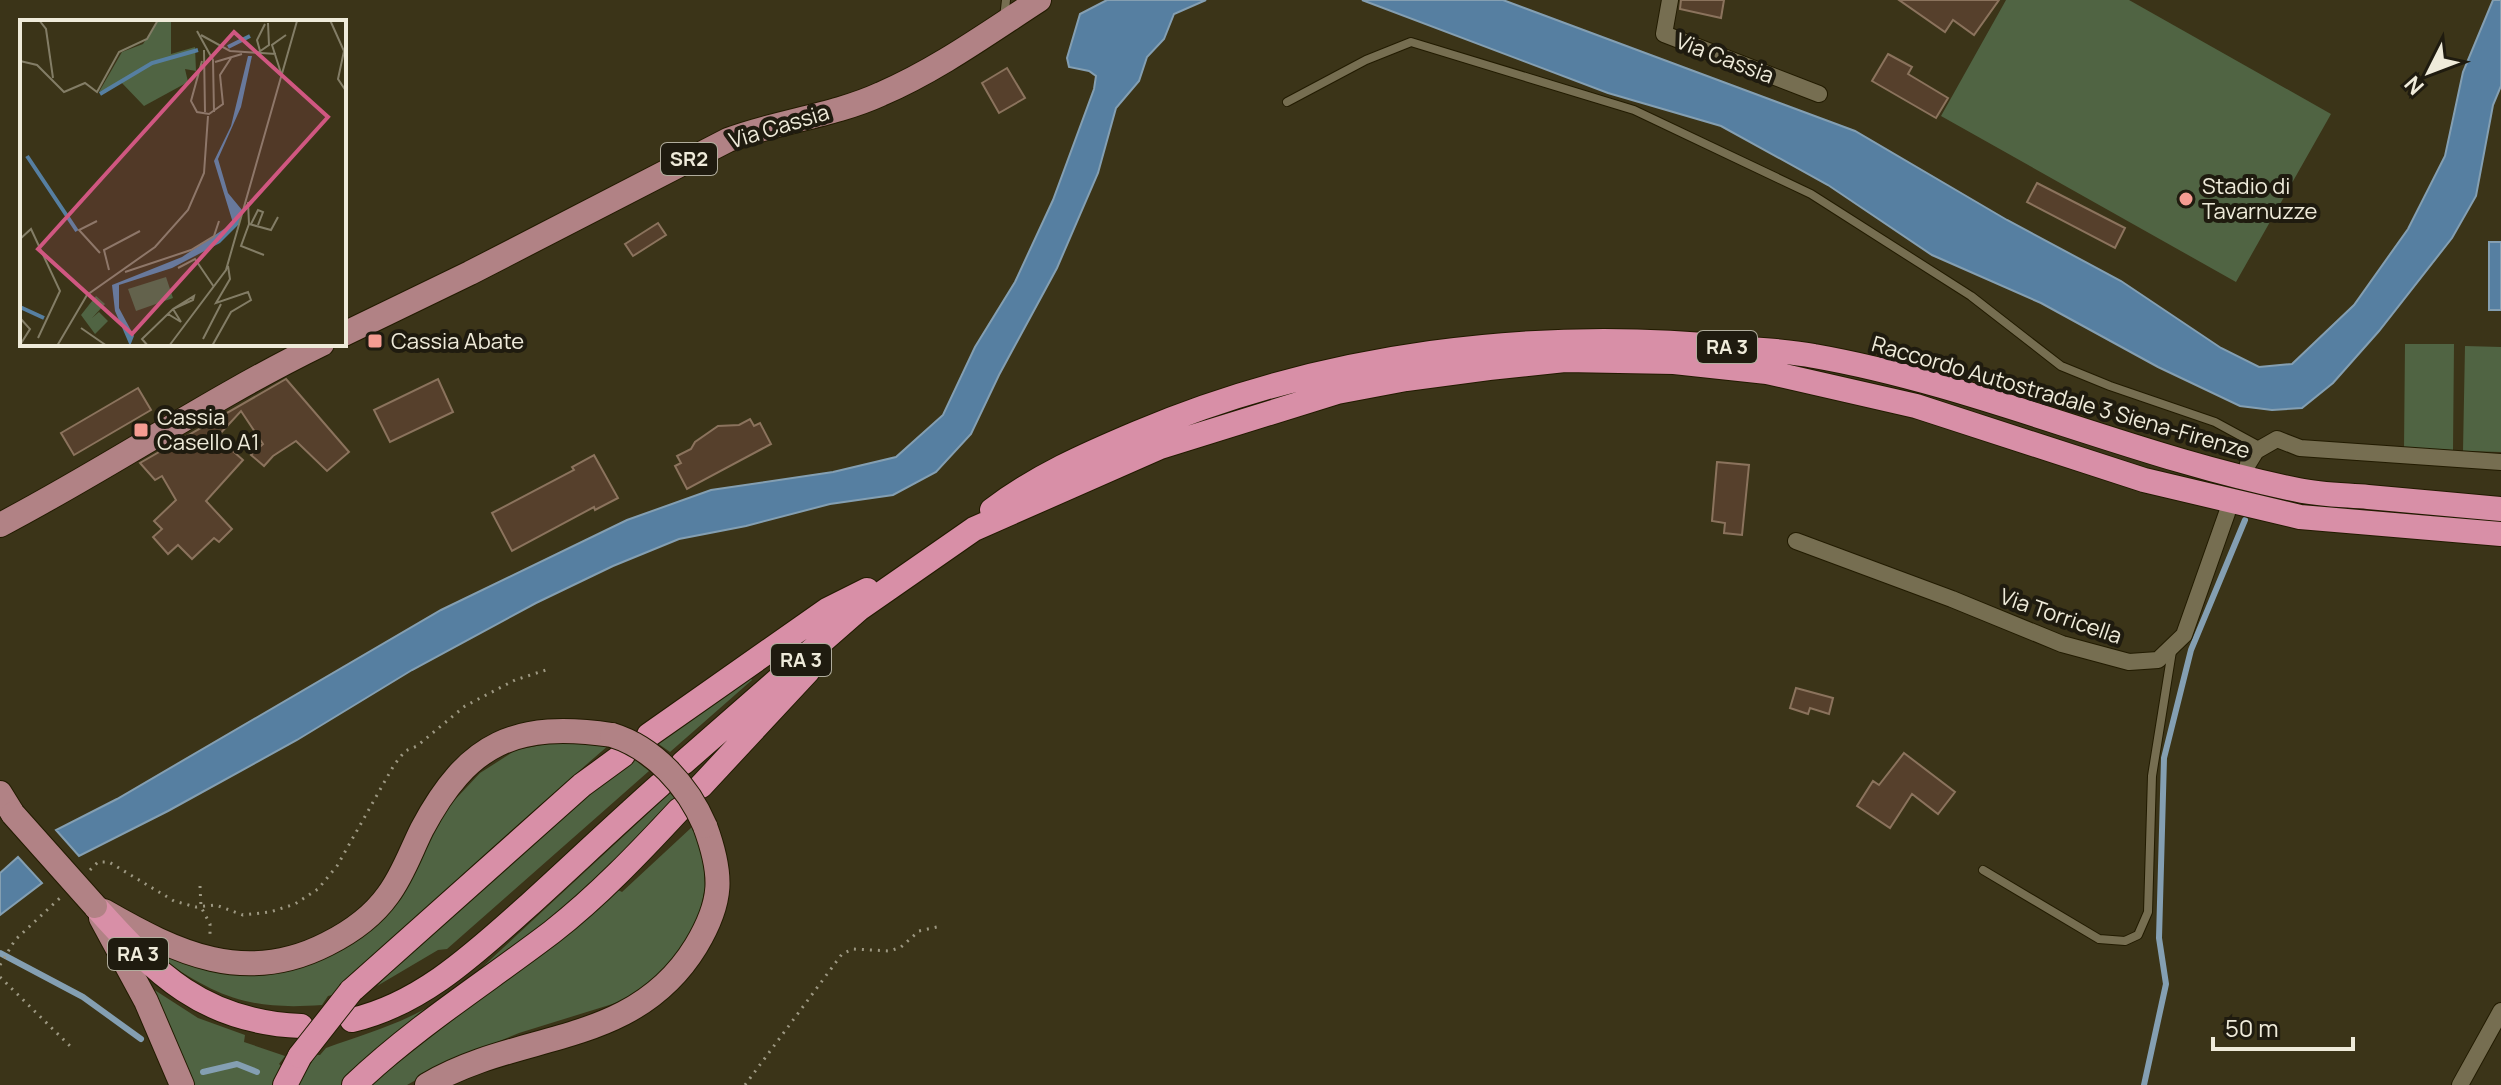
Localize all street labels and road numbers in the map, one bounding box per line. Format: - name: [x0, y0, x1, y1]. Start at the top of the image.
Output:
- street label: Via Cassia: [1672, 26, 1778, 90]
- street label: Via Cassia: [725, 97, 833, 155]
- road number: SR2: [661, 143, 717, 175]
- street label: Raccordo Autostradale 3 Siena-Firenze: [1868, 328, 2254, 466]
- road number: RA 3: [1697, 331, 1757, 363]
- street label: Via Torricella: [1996, 581, 2126, 651]
- road number: RA 3: [771, 644, 831, 676]
- road number: RA 3: [108, 938, 168, 970]

